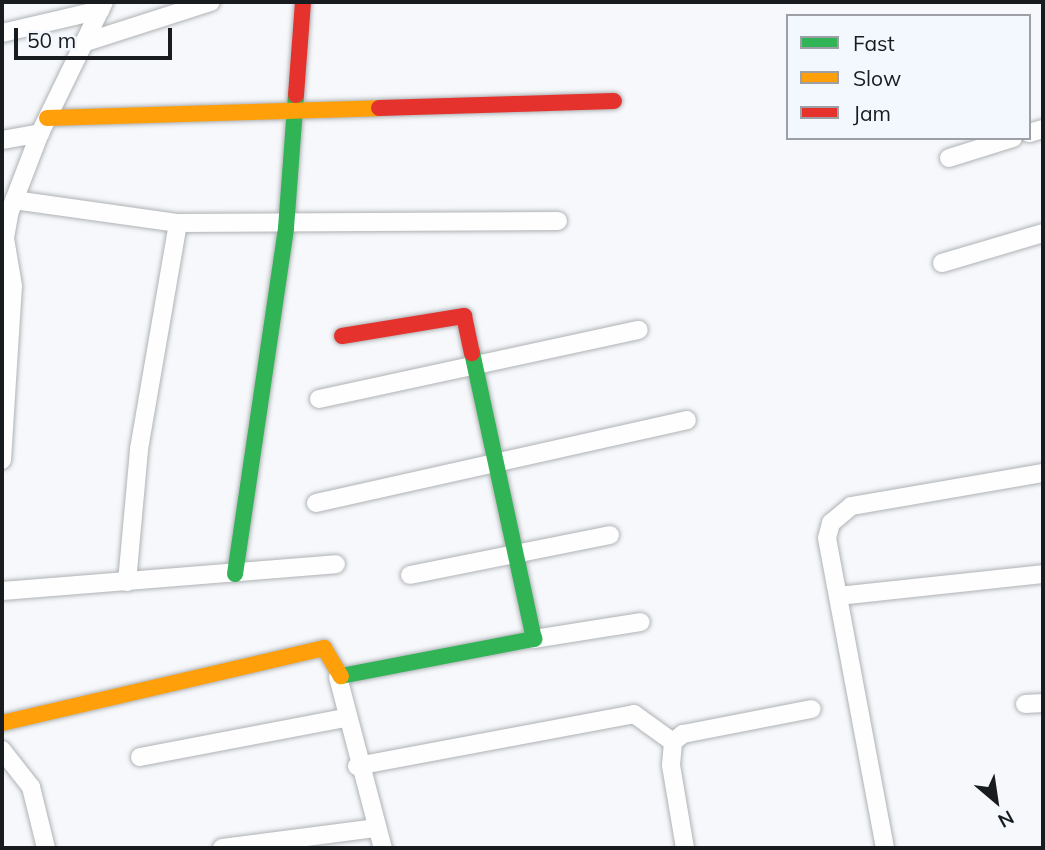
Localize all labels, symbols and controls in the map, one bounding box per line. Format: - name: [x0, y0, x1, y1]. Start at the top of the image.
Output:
- scale bar: [18, 14, 175, 58]
- legend: [786, 14, 1031, 140]
- text: 50 m: [27, 27, 76, 53]
- text: Fast: [853, 30, 895, 56]
- text: Slow: [853, 65, 901, 91]
- text: Jam: [853, 100, 891, 126]
- north arrow: [961, 766, 1031, 836]
- text: N: [994, 805, 1018, 833]

